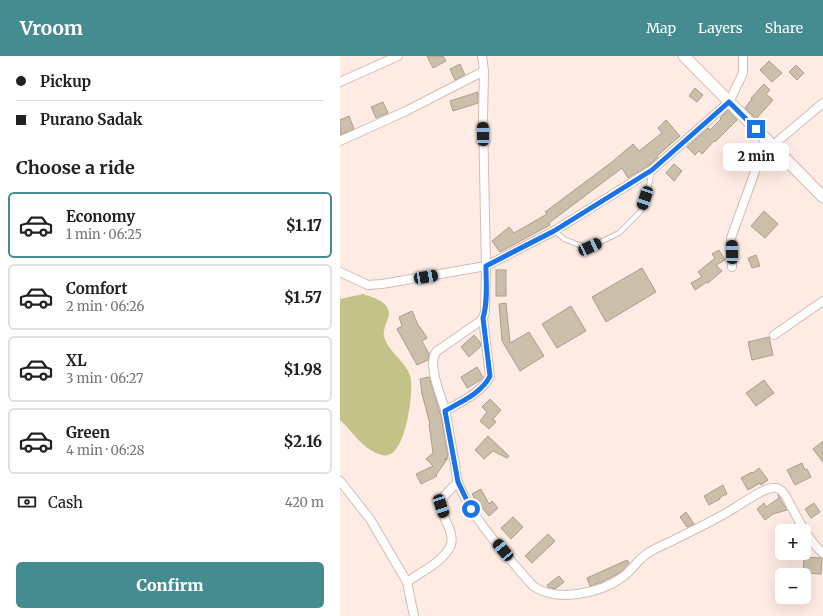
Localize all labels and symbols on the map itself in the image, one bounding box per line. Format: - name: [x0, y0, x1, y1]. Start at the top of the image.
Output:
- route end: [747, 120, 765, 138]
- car: [477, 122, 489, 146]
- callout: 2 min: [723, 143, 789, 171]
- car: [636, 185, 654, 211]
- car: [577, 236, 603, 258]
- car: [726, 240, 738, 264]
- car: [413, 269, 439, 285]
- car: [432, 493, 450, 519]
- route start: [462, 500, 480, 518]
- car: [491, 537, 515, 563]

